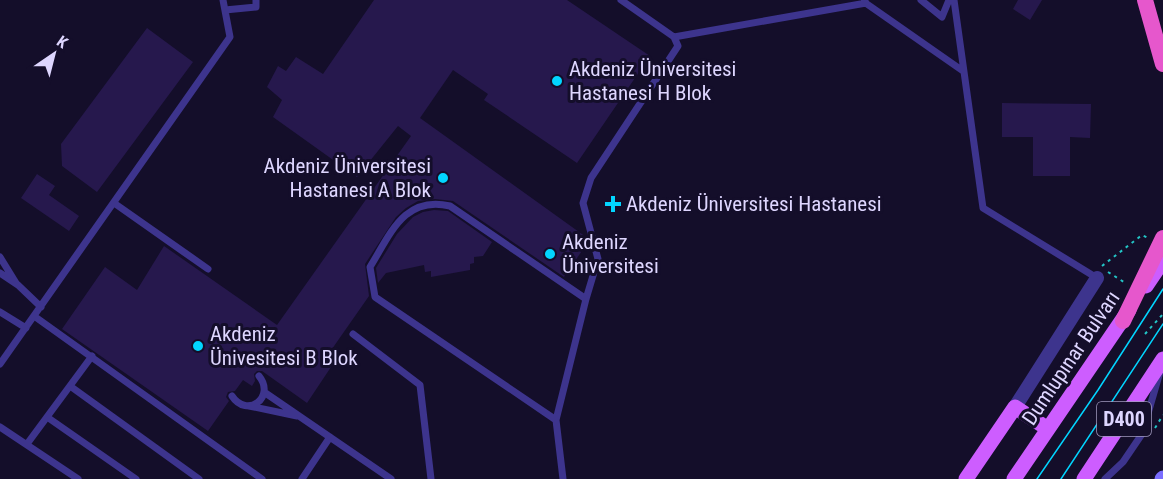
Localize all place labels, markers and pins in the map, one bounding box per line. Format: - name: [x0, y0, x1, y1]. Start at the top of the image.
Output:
- place label: Akdeniz Üniversitesi Hastanesi H Blok: [569, 57, 736, 105]
- marker: Akdeniz Üniversitesi Hastanesi H Blok: [550, 74, 564, 88]
- place label: Akdeniz Üniversitesi Hastanesi A Blok: [264, 154, 432, 202]
- marker: Akdeniz Üniversitesi Hastanesi A Blok: [436, 171, 450, 185]
- place label: Akdeniz Üniversitesi Hastanesi: [626, 192, 882, 216]
- marker: Akdeniz Üniversitesi Hastanesi: [604, 195, 622, 213]
- place label: Akdeniz Üniversitesi: [562, 230, 659, 278]
- marker: Akdeniz Üniversitesi: [543, 247, 557, 261]
- place label: Akdeniz Ünivesitesi B Blok: [210, 322, 358, 370]
- marker: Akdeniz Ünivesitesi B Blok: [191, 339, 205, 353]

